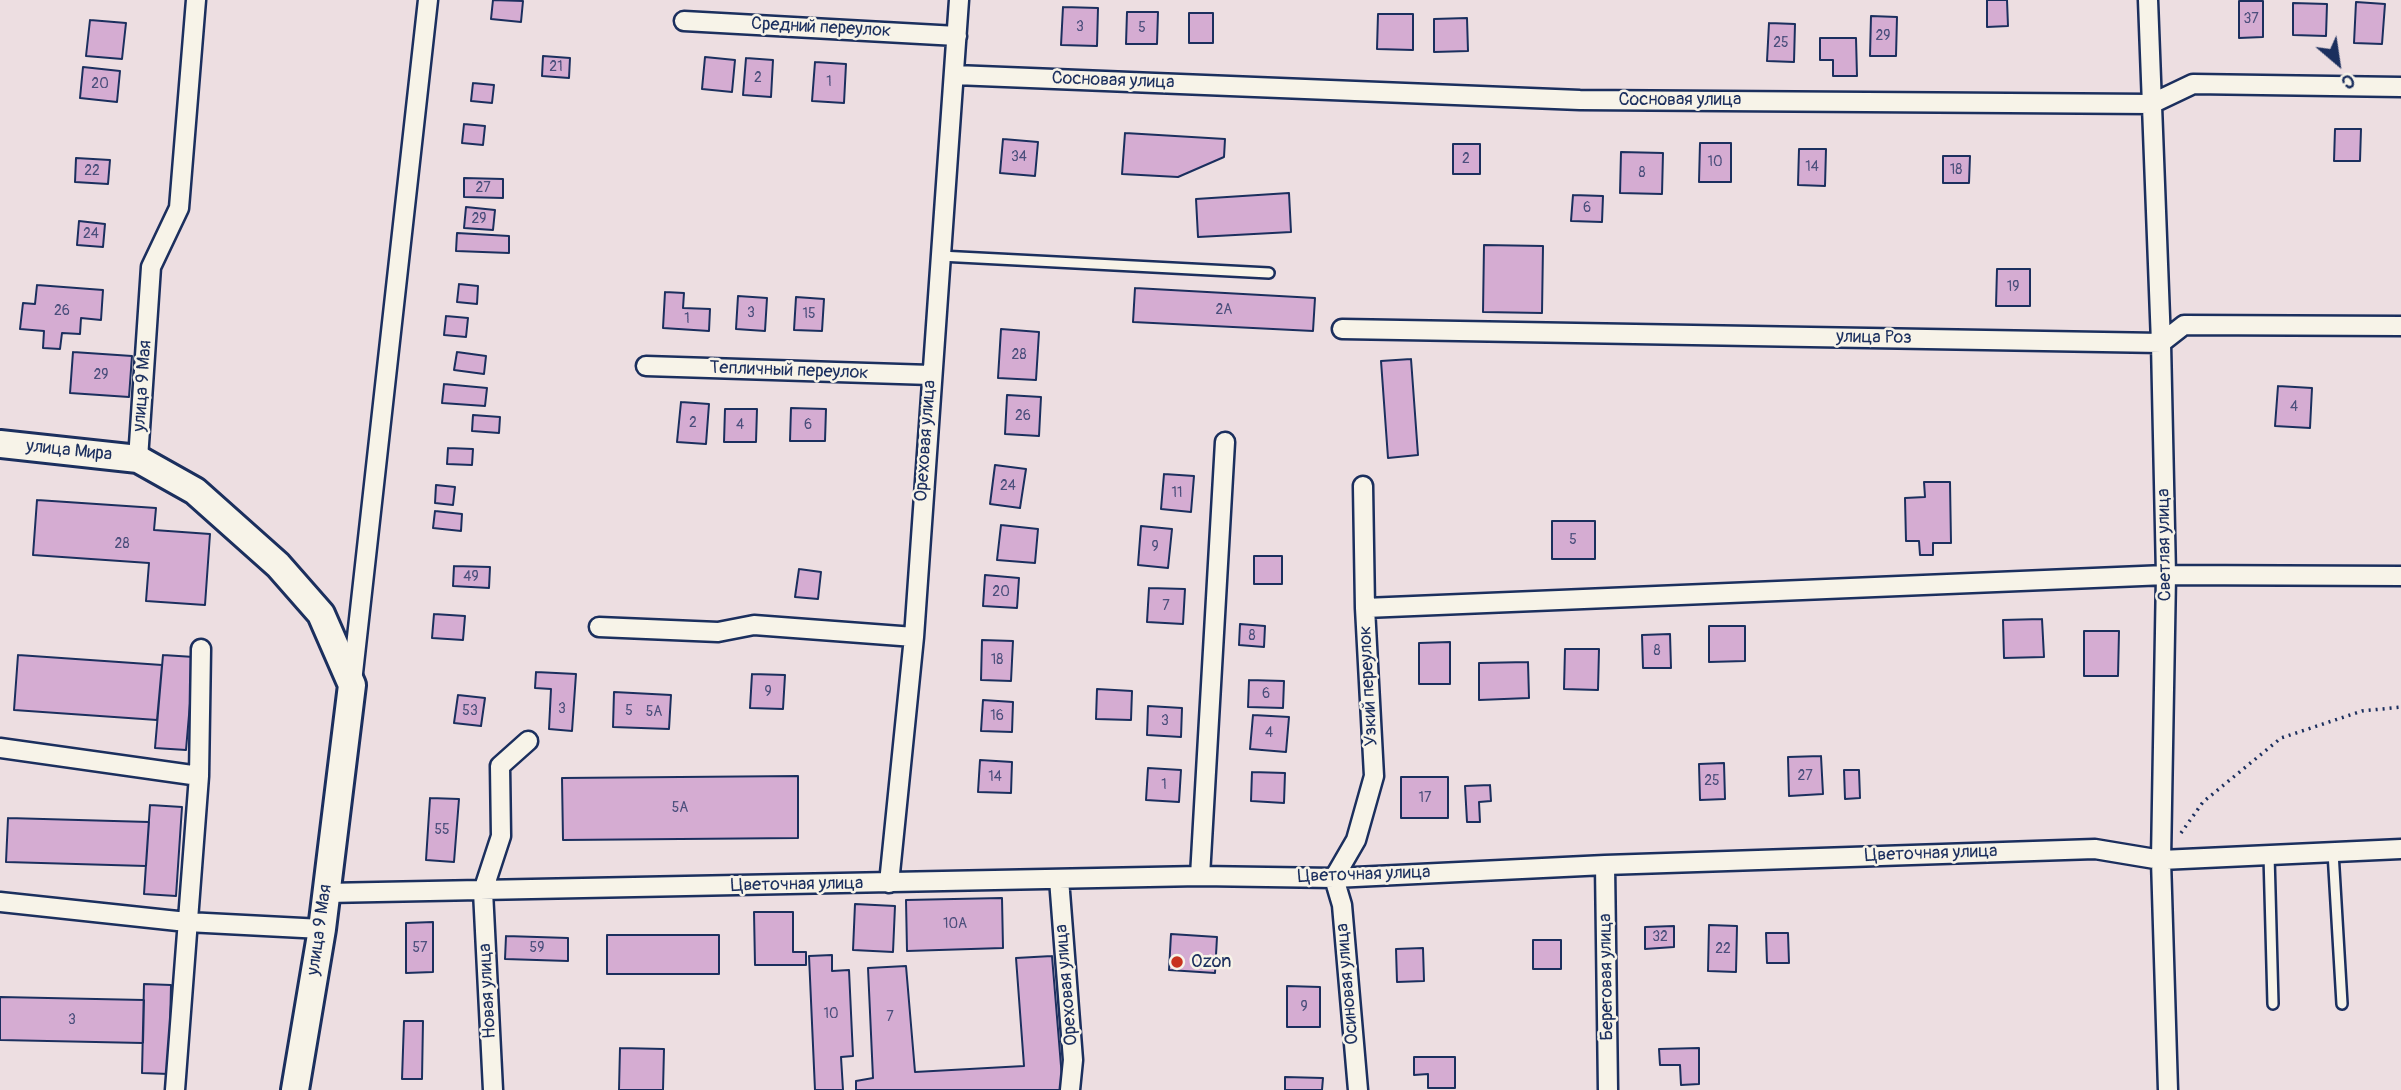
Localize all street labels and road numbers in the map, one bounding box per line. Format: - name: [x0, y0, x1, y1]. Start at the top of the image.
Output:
- street label: Средний переулок: [750, 14, 892, 42]
- street label: Сосновая улица: [1051, 68, 1175, 94]
- street label: Сосновая улица: [1619, 89, 1741, 111]
- street label: улица Роз: [1836, 327, 1912, 349]
- street label: улица 9 Мая: [129, 340, 157, 432]
- street label: Тепличный переулок: [709, 357, 869, 385]
- street label: Ореховая улица: [911, 379, 941, 503]
- street label: улица Мира: [25, 436, 113, 466]
- street label: Светлая улица: [2153, 488, 2177, 602]
- street label: Узкий переулок: [1355, 625, 1383, 747]
- street label: Цветочная улица: [1864, 841, 1998, 867]
- street label: Цветочная улица: [1297, 862, 1431, 888]
- street label: Цветочная улица: [730, 873, 864, 897]
- street label: улица 9 Мая: [303, 883, 337, 977]
- street label: Береговая улица: [1595, 913, 1619, 1041]
- street label: Осиновая улица: [1332, 922, 1364, 1046]
- street label: Ореховая улица: [1051, 923, 1083, 1047]
- street label: Новая улица: [475, 943, 501, 1039]

